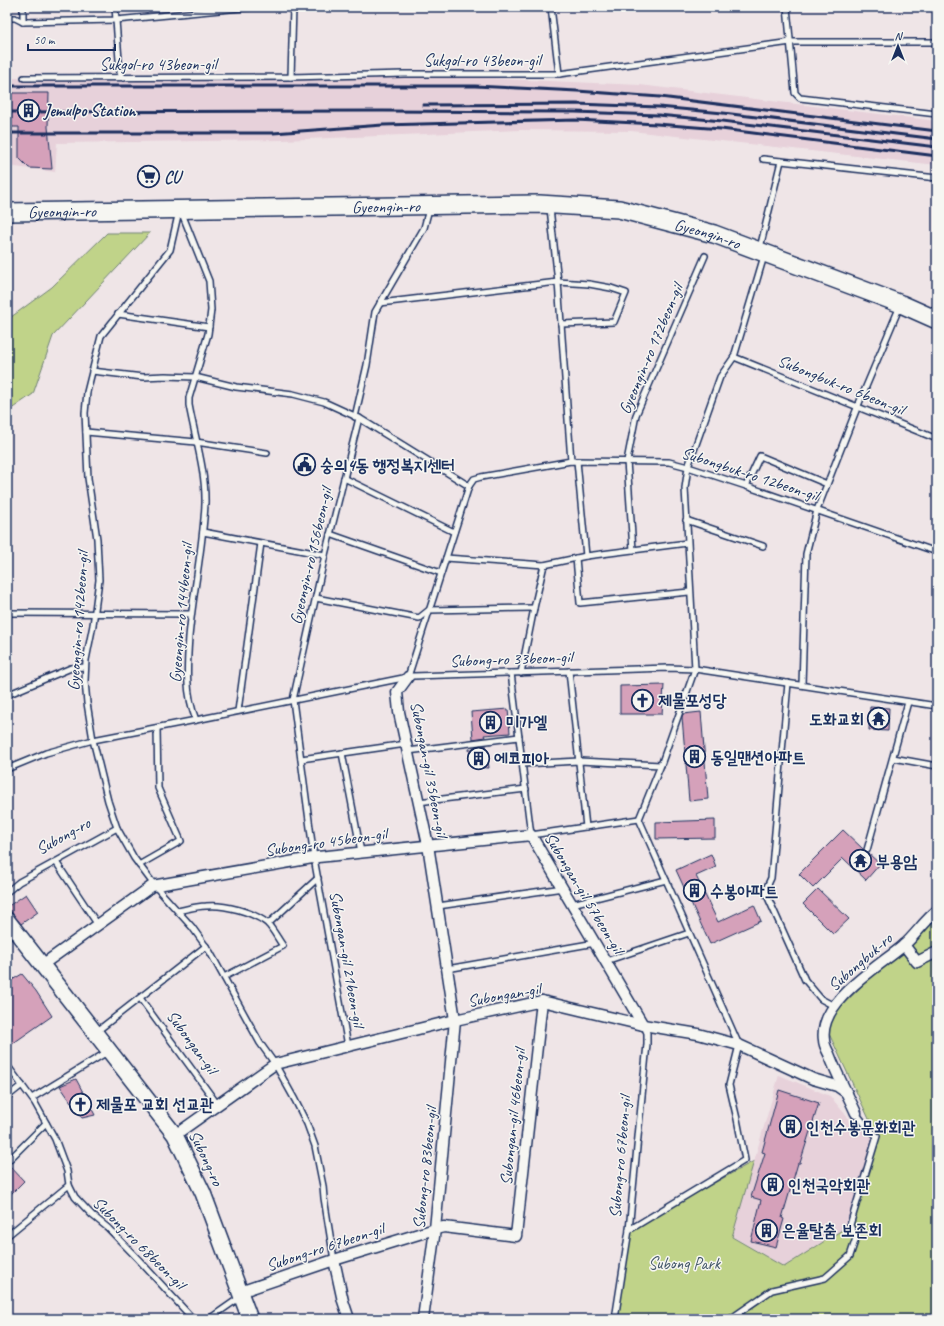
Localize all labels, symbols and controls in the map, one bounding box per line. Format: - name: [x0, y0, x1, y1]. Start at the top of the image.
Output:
- scale bar: [28, 26, 115, 52]
- north arrow: [878, 26, 918, 66]
- text: N: [895, 29, 904, 43]
- text: 50 m: [34, 32, 56, 48]
- street label: Sukgol-ro 43beon-gil: [424, 50, 544, 71]
- street label: Sukgol-ro 43beon-gil: [100, 54, 220, 75]
- building icon: Jemulpo Station: [15, 97, 41, 123]
- place label: Jemulpo Station: [43, 100, 137, 121]
- supermarket icon: CU: [135, 164, 161, 190]
- place label: CU: [164, 167, 184, 188]
- street label: Gyeongin-ro: [352, 195, 421, 217]
- street label: Gyeongin-ro: [28, 200, 97, 222]
- street label: Gyeongin-ro: [672, 214, 744, 254]
- street label: Gyeongin-ro 172beon-gil: [614, 278, 689, 417]
- street label: Subongbuk-ro 6beon-gil: [775, 350, 910, 421]
- street label: Subongbuk-ro 12beon-gil: [679, 442, 824, 507]
- public building icon: 숭의4동 행정복지센터: [291, 452, 317, 478]
- place label: 숭의4동 행정복지센터: [320, 455, 455, 476]
- street label: Gyeongin-ro 156beon-gil: [285, 483, 338, 626]
- street label: Gyeongin-ro 144beon-gil: [164, 540, 198, 683]
- street label: Gyeongin-ro 142beon-gil: [63, 548, 94, 691]
- street label: Subong-ro 33beon-gil: [449, 646, 576, 672]
- church icon: 제물포성당: [629, 687, 655, 713]
- place label: 제물포성당: [658, 690, 727, 711]
- street label: Subongan-gil 35beon-gil: [406, 700, 453, 841]
- temple icon: 도화교회: [866, 706, 892, 732]
- building icon: 미가엘: [477, 709, 503, 735]
- place label: 도화교회: [809, 709, 864, 730]
- place label: 미가엘: [506, 712, 547, 733]
- building icon: 동일맨션아파트: [682, 744, 708, 770]
- building icon: 에코피아: [466, 745, 492, 771]
- place label: 동일맨션아파트: [710, 747, 806, 768]
- place label: 에코피아: [494, 748, 550, 769]
- street label: Subong-ro: [32, 812, 95, 859]
- street label: Subong-ro 45beon-gil: [264, 823, 391, 861]
- street label: Subongan-gil 57beon-gil: [540, 829, 630, 960]
- temple icon: 부용암: [848, 848, 874, 874]
- place label: 부용암: [876, 851, 917, 872]
- building icon: 수봉아파트: [681, 878, 707, 904]
- place label: 수봉아파트: [710, 881, 778, 902]
- street label: Subongan-gil 21beon-gil: [325, 890, 370, 1032]
- street label: Subongbuk-ro: [823, 928, 897, 996]
- street label: Subongan-gil: [466, 978, 545, 1012]
- street label: Subongan-gil: [162, 1006, 224, 1080]
- street label: Subongan-gil 46beon-gil: [495, 1045, 531, 1186]
- church icon: 제물포 교회 선교관: [68, 1091, 94, 1117]
- street label: Subong-ro 67beon-gil: [604, 1092, 636, 1219]
- place label: 제물포 교회 선교관: [96, 1094, 214, 1115]
- street label: Subong-ro 83beon-gil: [408, 1103, 442, 1230]
- building icon: 인천수봉문화회관: [777, 1114, 803, 1140]
- place label: 인천수봉문화회관: [806, 1117, 916, 1138]
- street label: Subong-ro: [184, 1127, 228, 1190]
- building icon: 인천국악회관: [760, 1172, 786, 1198]
- place label: 인천국악회관: [788, 1175, 870, 1196]
- street label: Subong-ro 68beon-gil: [88, 1192, 192, 1296]
- street label: Subong-ro 67beon-gil: [263, 1217, 390, 1276]
- building icon: 은율탈춤 보존회: [754, 1217, 780, 1243]
- place label: 은율탈춤 보존회: [782, 1220, 882, 1241]
- park label: Subong Park: [648, 1253, 722, 1274]

